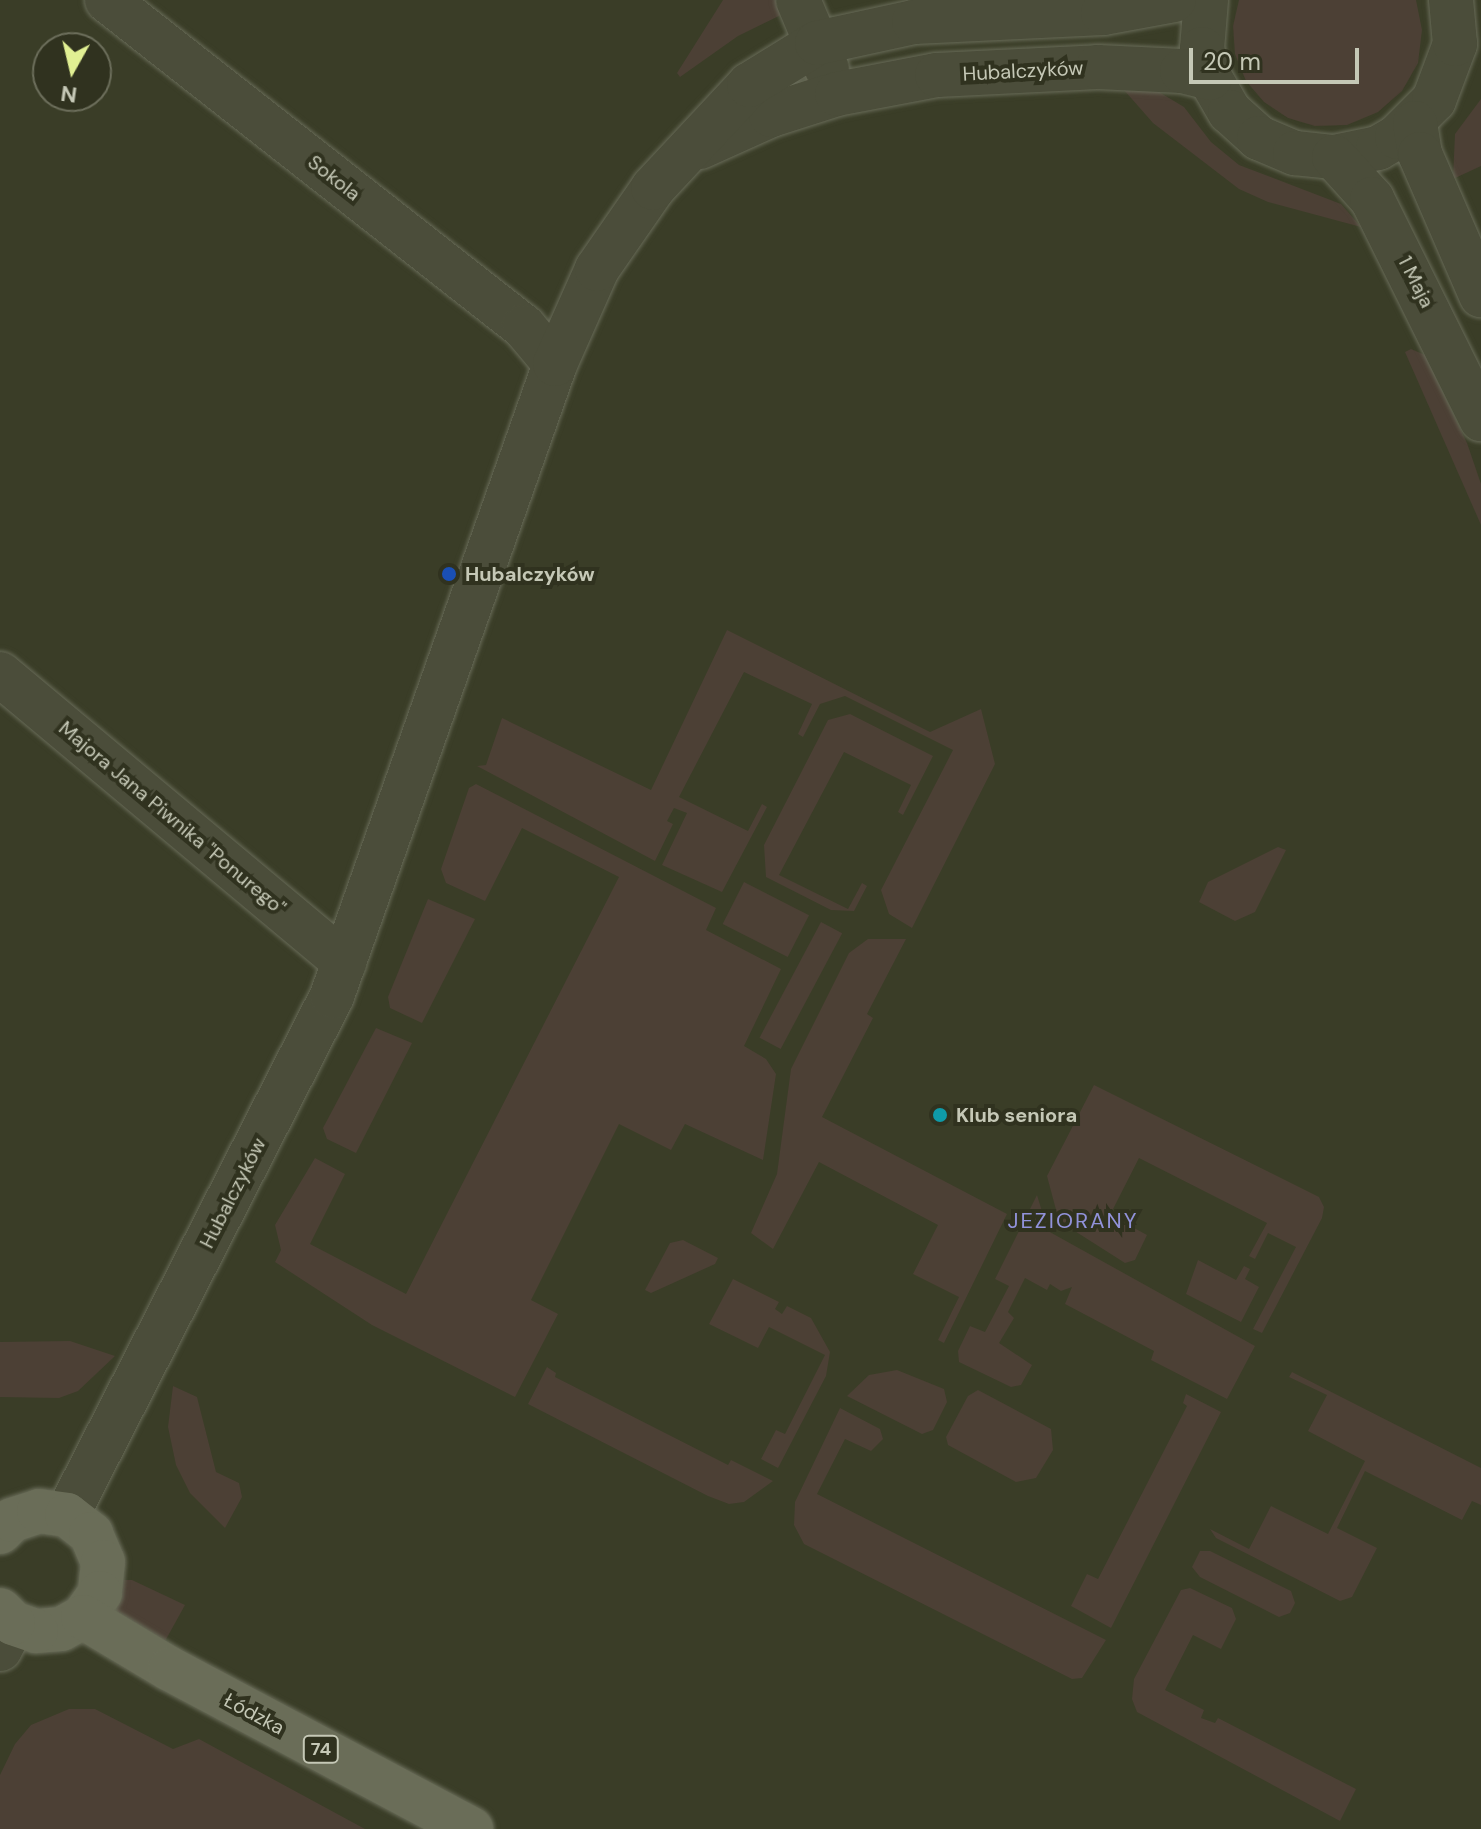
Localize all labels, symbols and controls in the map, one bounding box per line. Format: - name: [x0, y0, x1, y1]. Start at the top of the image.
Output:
- north arrow: [32, 32, 112, 112]
- scale bar: [1193, 32, 1363, 82]
- text: 20 m: [1203, 46, 1261, 77]
- street label: Hubalczyków: [962, 56, 1084, 86]
- text: N: [59, 79, 79, 110]
- street label: Sokola: [303, 150, 365, 206]
- street label: 1 Maja: [1393, 252, 1439, 312]
- place label: Hubalczyków: [465, 562, 595, 586]
- marker: Hubalczyków: [440, 565, 458, 583]
- street label: Majora Jana Piwnika "Ponurego": [54, 716, 290, 920]
- place label: Klub seniora: [956, 1103, 1077, 1127]
- marker: Klub seniora: [931, 1106, 949, 1124]
- street label: Hubalczyków: [195, 1134, 271, 1252]
- district label: JEZIORANY: [1007, 1208, 1139, 1234]
- street label: Łódzka: [220, 1688, 288, 1740]
- road number: 74: [301, 1735, 341, 1763]

